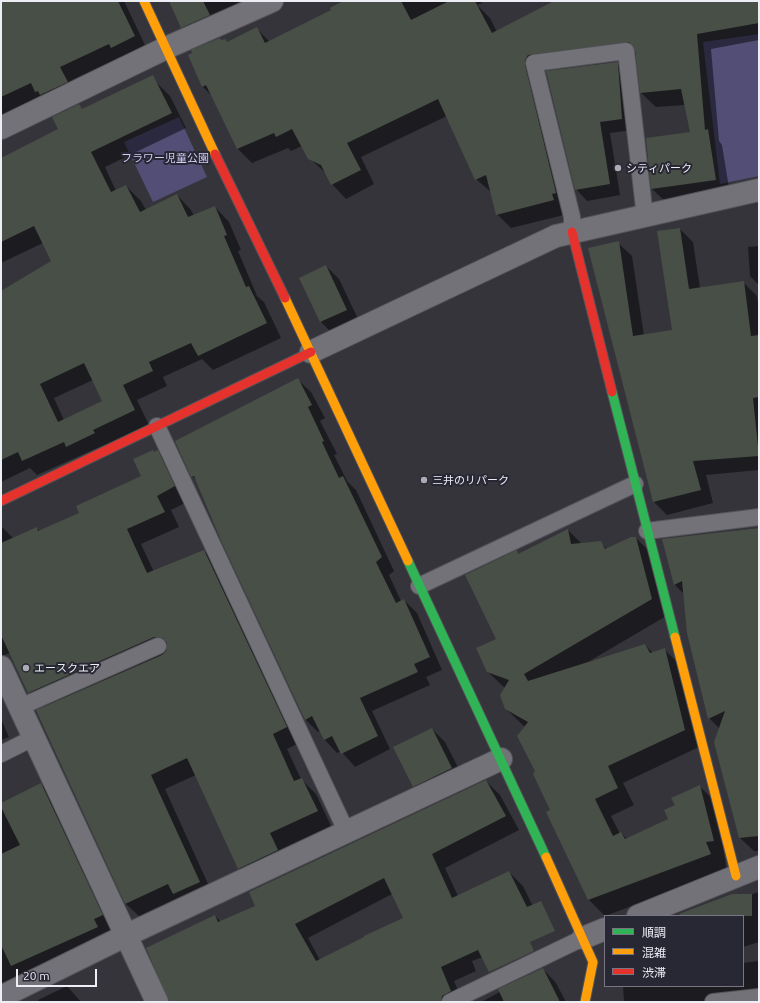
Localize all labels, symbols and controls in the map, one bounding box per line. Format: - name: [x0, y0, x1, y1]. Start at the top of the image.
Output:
- park label: フラワー児童公園: [121, 151, 209, 165]
- place label: シティパーク: [626, 161, 692, 175]
- marker: シティパーク: [613, 163, 623, 173]
- place label: 三井のリパーク: [432, 473, 509, 487]
- marker: 三井のリパーク: [419, 475, 429, 485]
- place label: エースクエア: [34, 661, 100, 675]
- marker: エースクエア: [21, 663, 31, 673]
- legend: [604, 915, 744, 987]
- text: 順調: [642, 926, 666, 939]
- text: 混雑: [642, 946, 666, 959]
- scale bar: [18, 961, 99, 987]
- text: 渋滞: [642, 966, 666, 979]
- text: 20 m: [23, 969, 50, 982]

